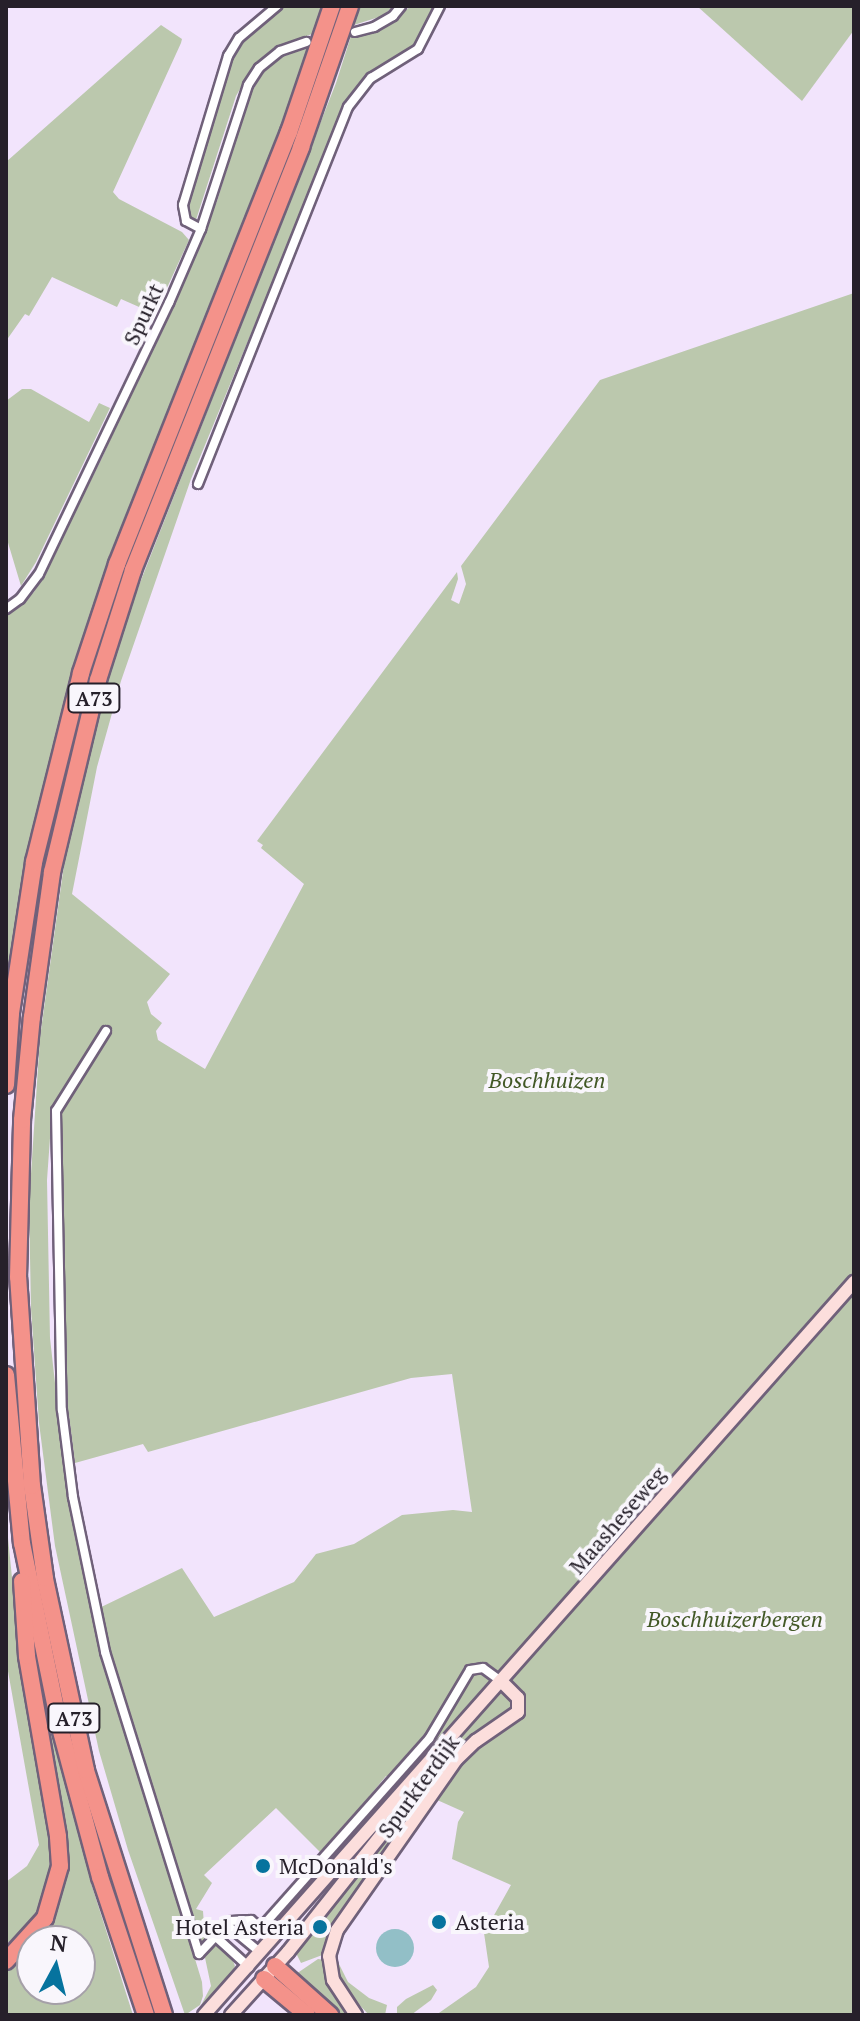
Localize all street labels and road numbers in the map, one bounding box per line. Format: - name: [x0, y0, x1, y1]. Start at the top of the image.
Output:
- street label: Spurkt: [117, 279, 169, 349]
- road number: A73: [66, 682, 122, 714]
- street label: Maasheseweg: [563, 1461, 671, 1579]
- road number: A73: [46, 1702, 102, 1734]
- street label: Spurkterdijk: [372, 1729, 464, 1843]

